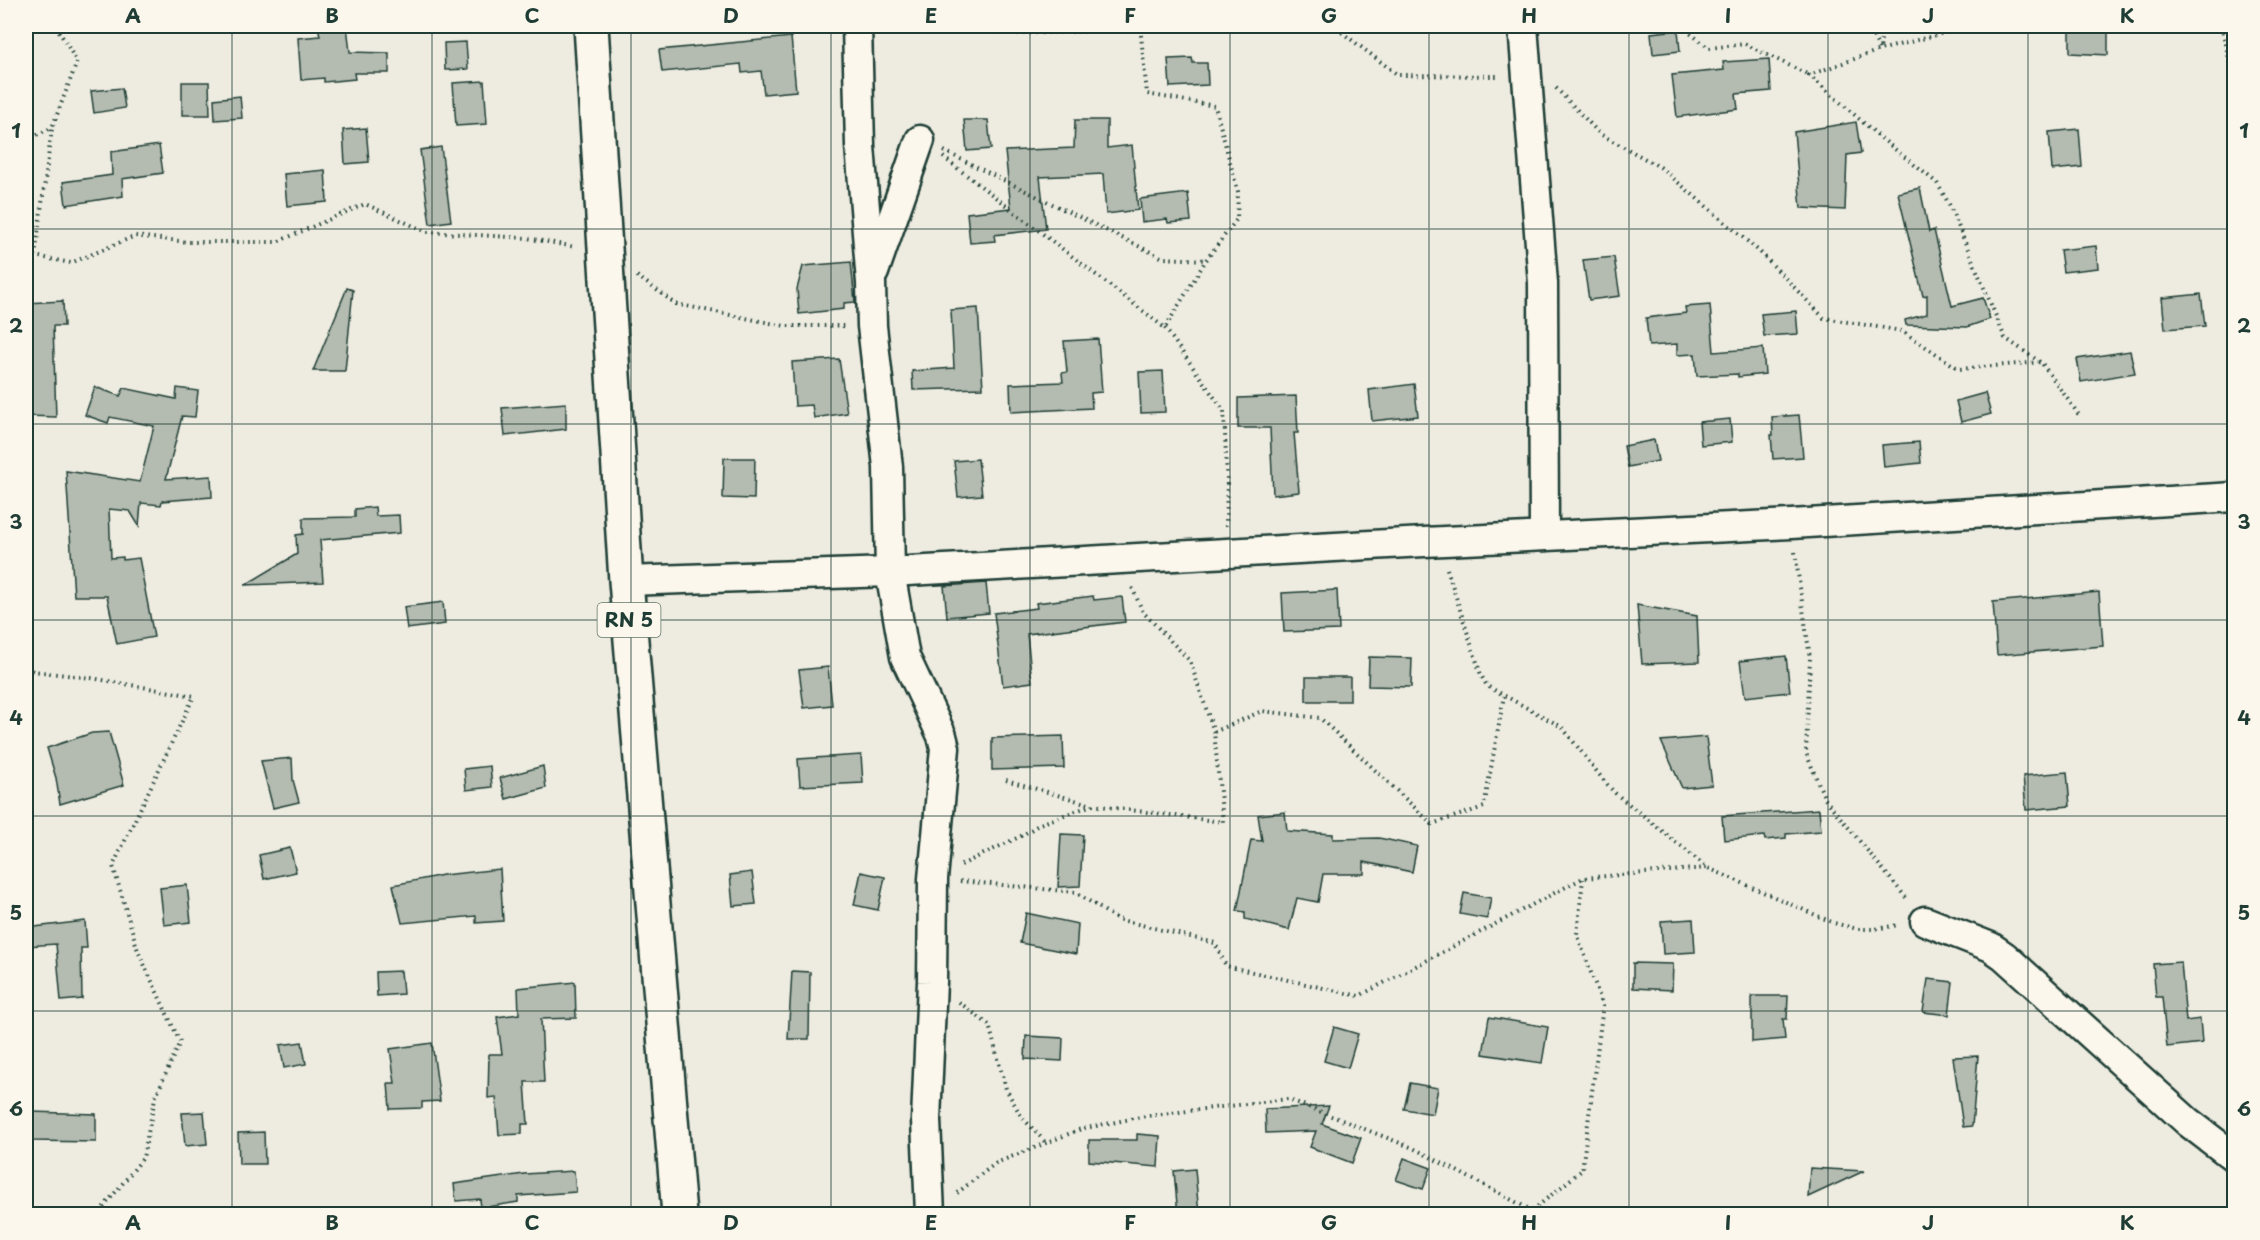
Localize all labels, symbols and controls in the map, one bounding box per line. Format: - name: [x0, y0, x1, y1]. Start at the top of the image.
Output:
- text: A: [125, 0, 141, 30]
- text: B: [325, 0, 339, 30]
- text: C: [524, 0, 540, 30]
- text: D: [723, 0, 739, 30]
- text: E: [925, 0, 937, 30]
- text: F: [1124, 0, 1136, 30]
- text: G: [1321, 0, 1337, 30]
- text: H: [1521, 0, 1537, 30]
- text: I: [1725, 0, 1731, 30]
- text: J: [1922, 0, 1934, 30]
- text: K: [2120, 0, 2135, 30]
- text: 1: [11, 115, 21, 145]
- text: 1: [2239, 115, 2249, 145]
- text: 2: [9, 310, 23, 340]
- text: 2: [2237, 310, 2251, 340]
- text: 3: [9, 506, 23, 536]
- text: 3: [2237, 506, 2251, 536]
- road number: RN 5: [598, 603, 660, 637]
- text: 4: [9, 702, 23, 732]
- text: 4: [2237, 702, 2251, 732]
- text: 5: [10, 897, 22, 927]
- text: 5: [2238, 897, 2250, 927]
- text: 6: [9, 1093, 23, 1123]
- text: 6: [2237, 1093, 2251, 1123]
- text: A: [125, 1207, 141, 1237]
- text: B: [325, 1207, 339, 1237]
- text: C: [524, 1207, 540, 1237]
- text: D: [723, 1207, 739, 1237]
- text: E: [925, 1207, 937, 1237]
- text: F: [1124, 1207, 1136, 1237]
- text: G: [1321, 1207, 1337, 1237]
- text: H: [1521, 1207, 1537, 1237]
- text: I: [1725, 1207, 1731, 1237]
- text: J: [1922, 1207, 1934, 1237]
- text: K: [2120, 1207, 2135, 1237]

